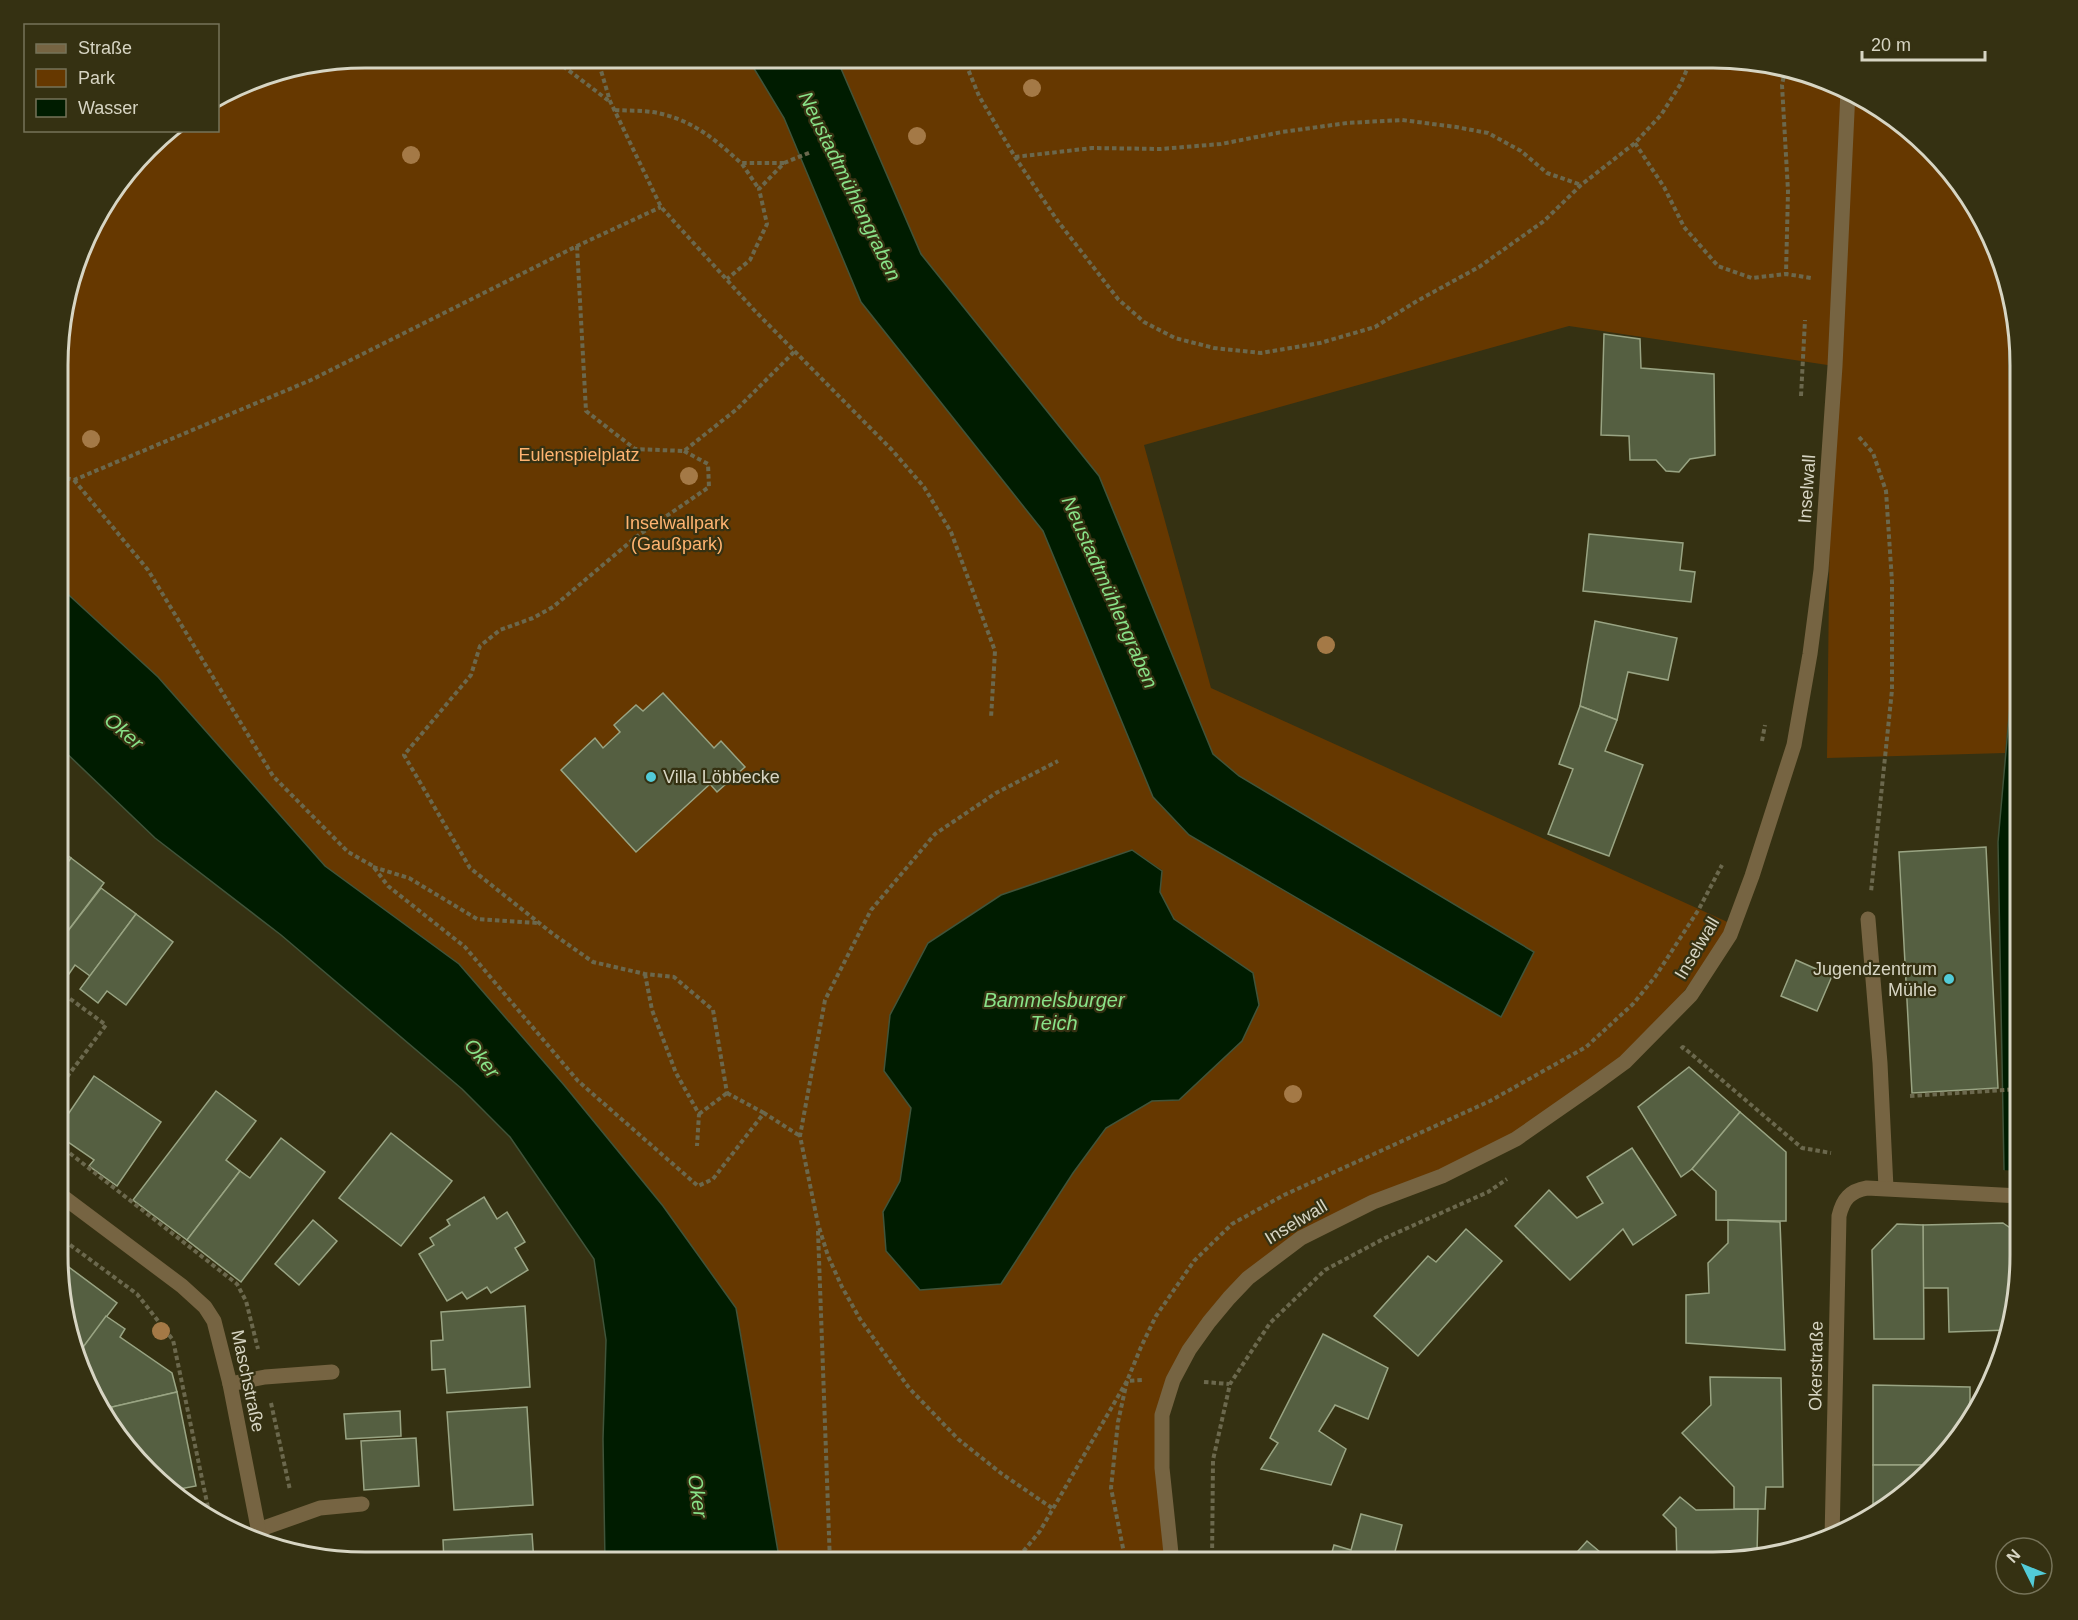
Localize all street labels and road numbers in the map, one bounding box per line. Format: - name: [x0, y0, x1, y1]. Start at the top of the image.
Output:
- street label: Inselwall: [1795, 454, 1819, 524]
- street label: Inselwall: [1671, 913, 1723, 983]
- street label: Inselwall: [1261, 1196, 1331, 1248]
- street label: Okerstraße: [1805, 1321, 1827, 1411]
- street label: Maschstraße: [227, 1328, 269, 1434]

